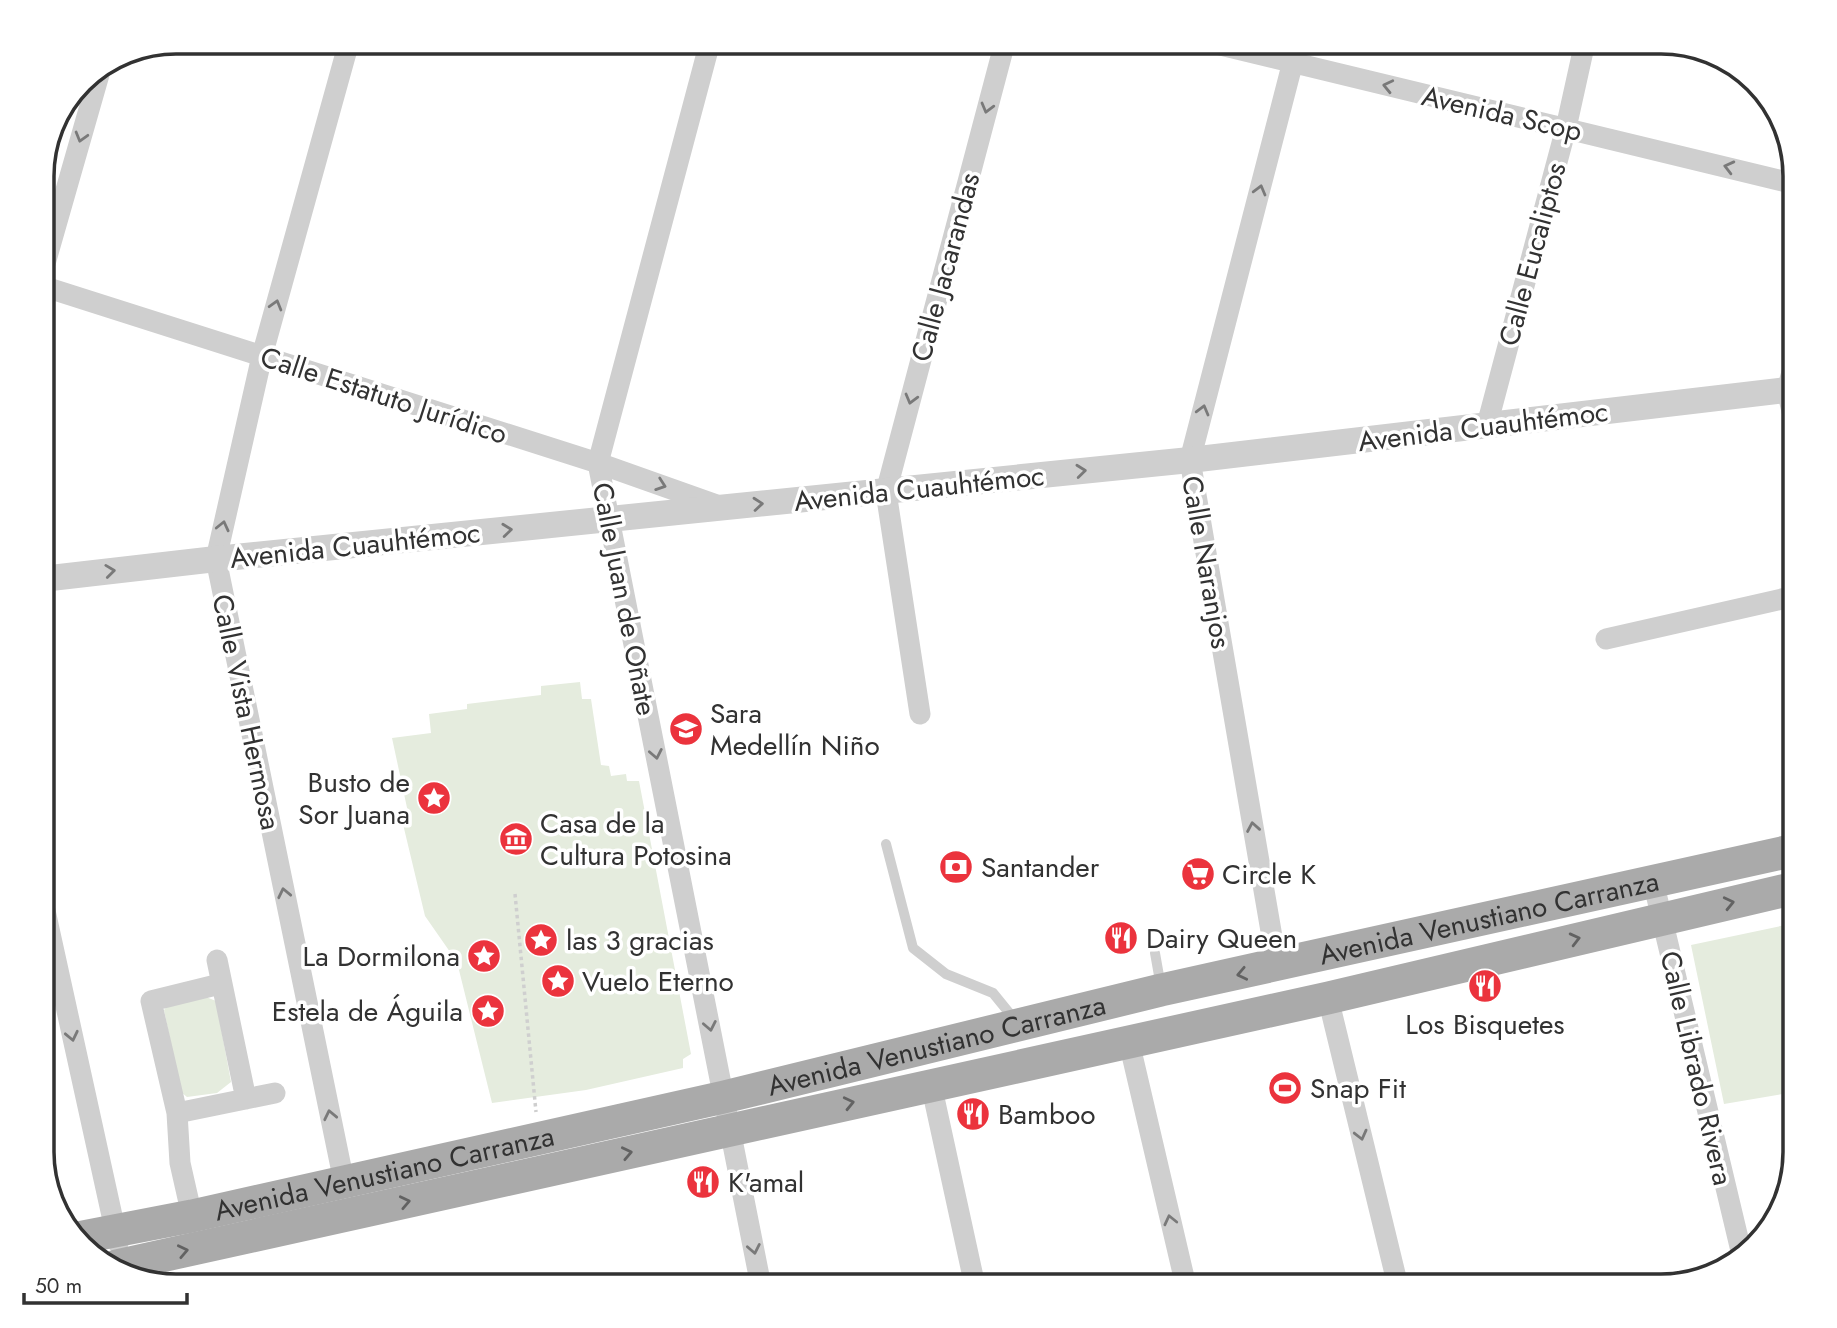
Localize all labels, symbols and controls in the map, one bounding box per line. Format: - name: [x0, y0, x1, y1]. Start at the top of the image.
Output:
- street label: Avenida Scop: [1418, 75, 1586, 152]
- one-way arrow: [1382, 80, 1394, 94]
- one-way arrow: [981, 102, 996, 114]
- one-way arrow: [75, 130, 90, 142]
- street label: Calle Eucaliptos: [1488, 158, 1577, 350]
- one-way arrow: [1723, 161, 1735, 176]
- street label: Calle Jacarandas: [901, 168, 990, 366]
- one-way arrow: [1252, 184, 1266, 196]
- one-way arrow: [268, 299, 282, 311]
- street label: Calle Estatuto Jurídico: [255, 336, 513, 455]
- street label: Avenida Cuauhtémoc: [1356, 391, 1610, 462]
- one-way arrow: [905, 393, 919, 405]
- one-way arrow: [1194, 404, 1209, 416]
- street label: Avenida Cuauhtémoc: [792, 455, 1046, 522]
- one-way arrow: [1076, 464, 1087, 479]
- street label: Calle Naranjos: [1171, 472, 1242, 652]
- one-way arrow: [654, 477, 667, 491]
- street label: Calle Juan de Oñate: [582, 479, 667, 719]
- one-way arrow: [752, 497, 763, 512]
- street label: Avenida Cuauhtémoc: [228, 512, 482, 579]
- one-way arrow: [215, 520, 229, 532]
- one-way arrow: [501, 522, 513, 537]
- one-way arrow: [104, 564, 116, 579]
- street label: Calle Vista Hermosa: [202, 591, 292, 834]
- place label: Sara Medellín Niño: [710, 693, 880, 766]
- school or university icon: Sara Medellín Niño: [667, 710, 705, 748]
- one-way arrow: [648, 748, 663, 760]
- place label: Busto de Sor Juana: [298, 762, 410, 835]
- place icon: Busto de Sor Juana: [415, 779, 453, 817]
- place label: Casa de la Cultura Potosina: [540, 803, 732, 876]
- museum icon: Casa de la Cultura Potosina: [497, 820, 535, 858]
- one-way arrow: [1246, 821, 1261, 833]
- place label: Santander: [981, 847, 1100, 888]
- bank icon: Santander: [937, 848, 975, 886]
- place label: Circle K: [1222, 854, 1316, 895]
- supermarket icon: Circle K: [1179, 855, 1217, 893]
- street label: Avenida Venustiano Carranza: [1315, 861, 1663, 975]
- one-way arrow: [278, 887, 293, 899]
- one-way arrow: [1722, 897, 1734, 911]
- place label: Dairy Queen: [1146, 918, 1297, 959]
- restaurant icon: Dairy Queen: [1102, 919, 1140, 957]
- place label: las 3 gracias: [566, 920, 714, 961]
- place icon: las 3 gracias: [522, 921, 560, 959]
- one-way arrow: [1569, 933, 1581, 947]
- place label: La Dormilona: [303, 936, 460, 977]
- place icon: La Dormilona: [465, 937, 503, 975]
- street label: Calle Librado Rivera: [1650, 947, 1743, 1189]
- place label: Vuelo Eterno: [582, 961, 734, 1002]
- place icon: Vuelo Eterno: [539, 962, 577, 1000]
- one-way arrow: [1236, 965, 1248, 980]
- restaurant icon: Los Bisquetes: [1466, 967, 1504, 1005]
- street label: Avenida Venustiano Carranza: [763, 984, 1110, 1107]
- place label: Estela de Águila: [272, 991, 463, 1032]
- place icon: Estela de Águila: [469, 992, 507, 1030]
- place label: Los Bisquetes: [1405, 1004, 1565, 1045]
- one-way arrow: [702, 1020, 717, 1032]
- one-way arrow: [64, 1030, 79, 1042]
- place label: Snap Fit: [1310, 1068, 1406, 1109]
- sports icon: Snap Fit: [1266, 1069, 1304, 1107]
- place label: Bamboo: [998, 1094, 1095, 1135]
- restaurant icon: Bamboo: [954, 1095, 992, 1133]
- one-way arrow: [843, 1096, 855, 1111]
- one-way arrow: [323, 1109, 338, 1121]
- street label: Avenida Venustiano Carranza: [211, 1116, 558, 1231]
- one-way arrow: [1353, 1129, 1367, 1141]
- one-way arrow: [621, 1146, 633, 1161]
- place label: K'amal: [728, 1162, 804, 1203]
- restaurant icon: K'amal: [684, 1163, 722, 1201]
- one-way arrow: [399, 1195, 411, 1210]
- one-way arrow: [1164, 1214, 1179, 1226]
- one-way arrow: [745, 1243, 760, 1255]
- one-way arrow: [177, 1245, 189, 1259]
- scale bar: [24, 1262, 187, 1306]
- text: 50 m: [35, 1271, 82, 1301]

